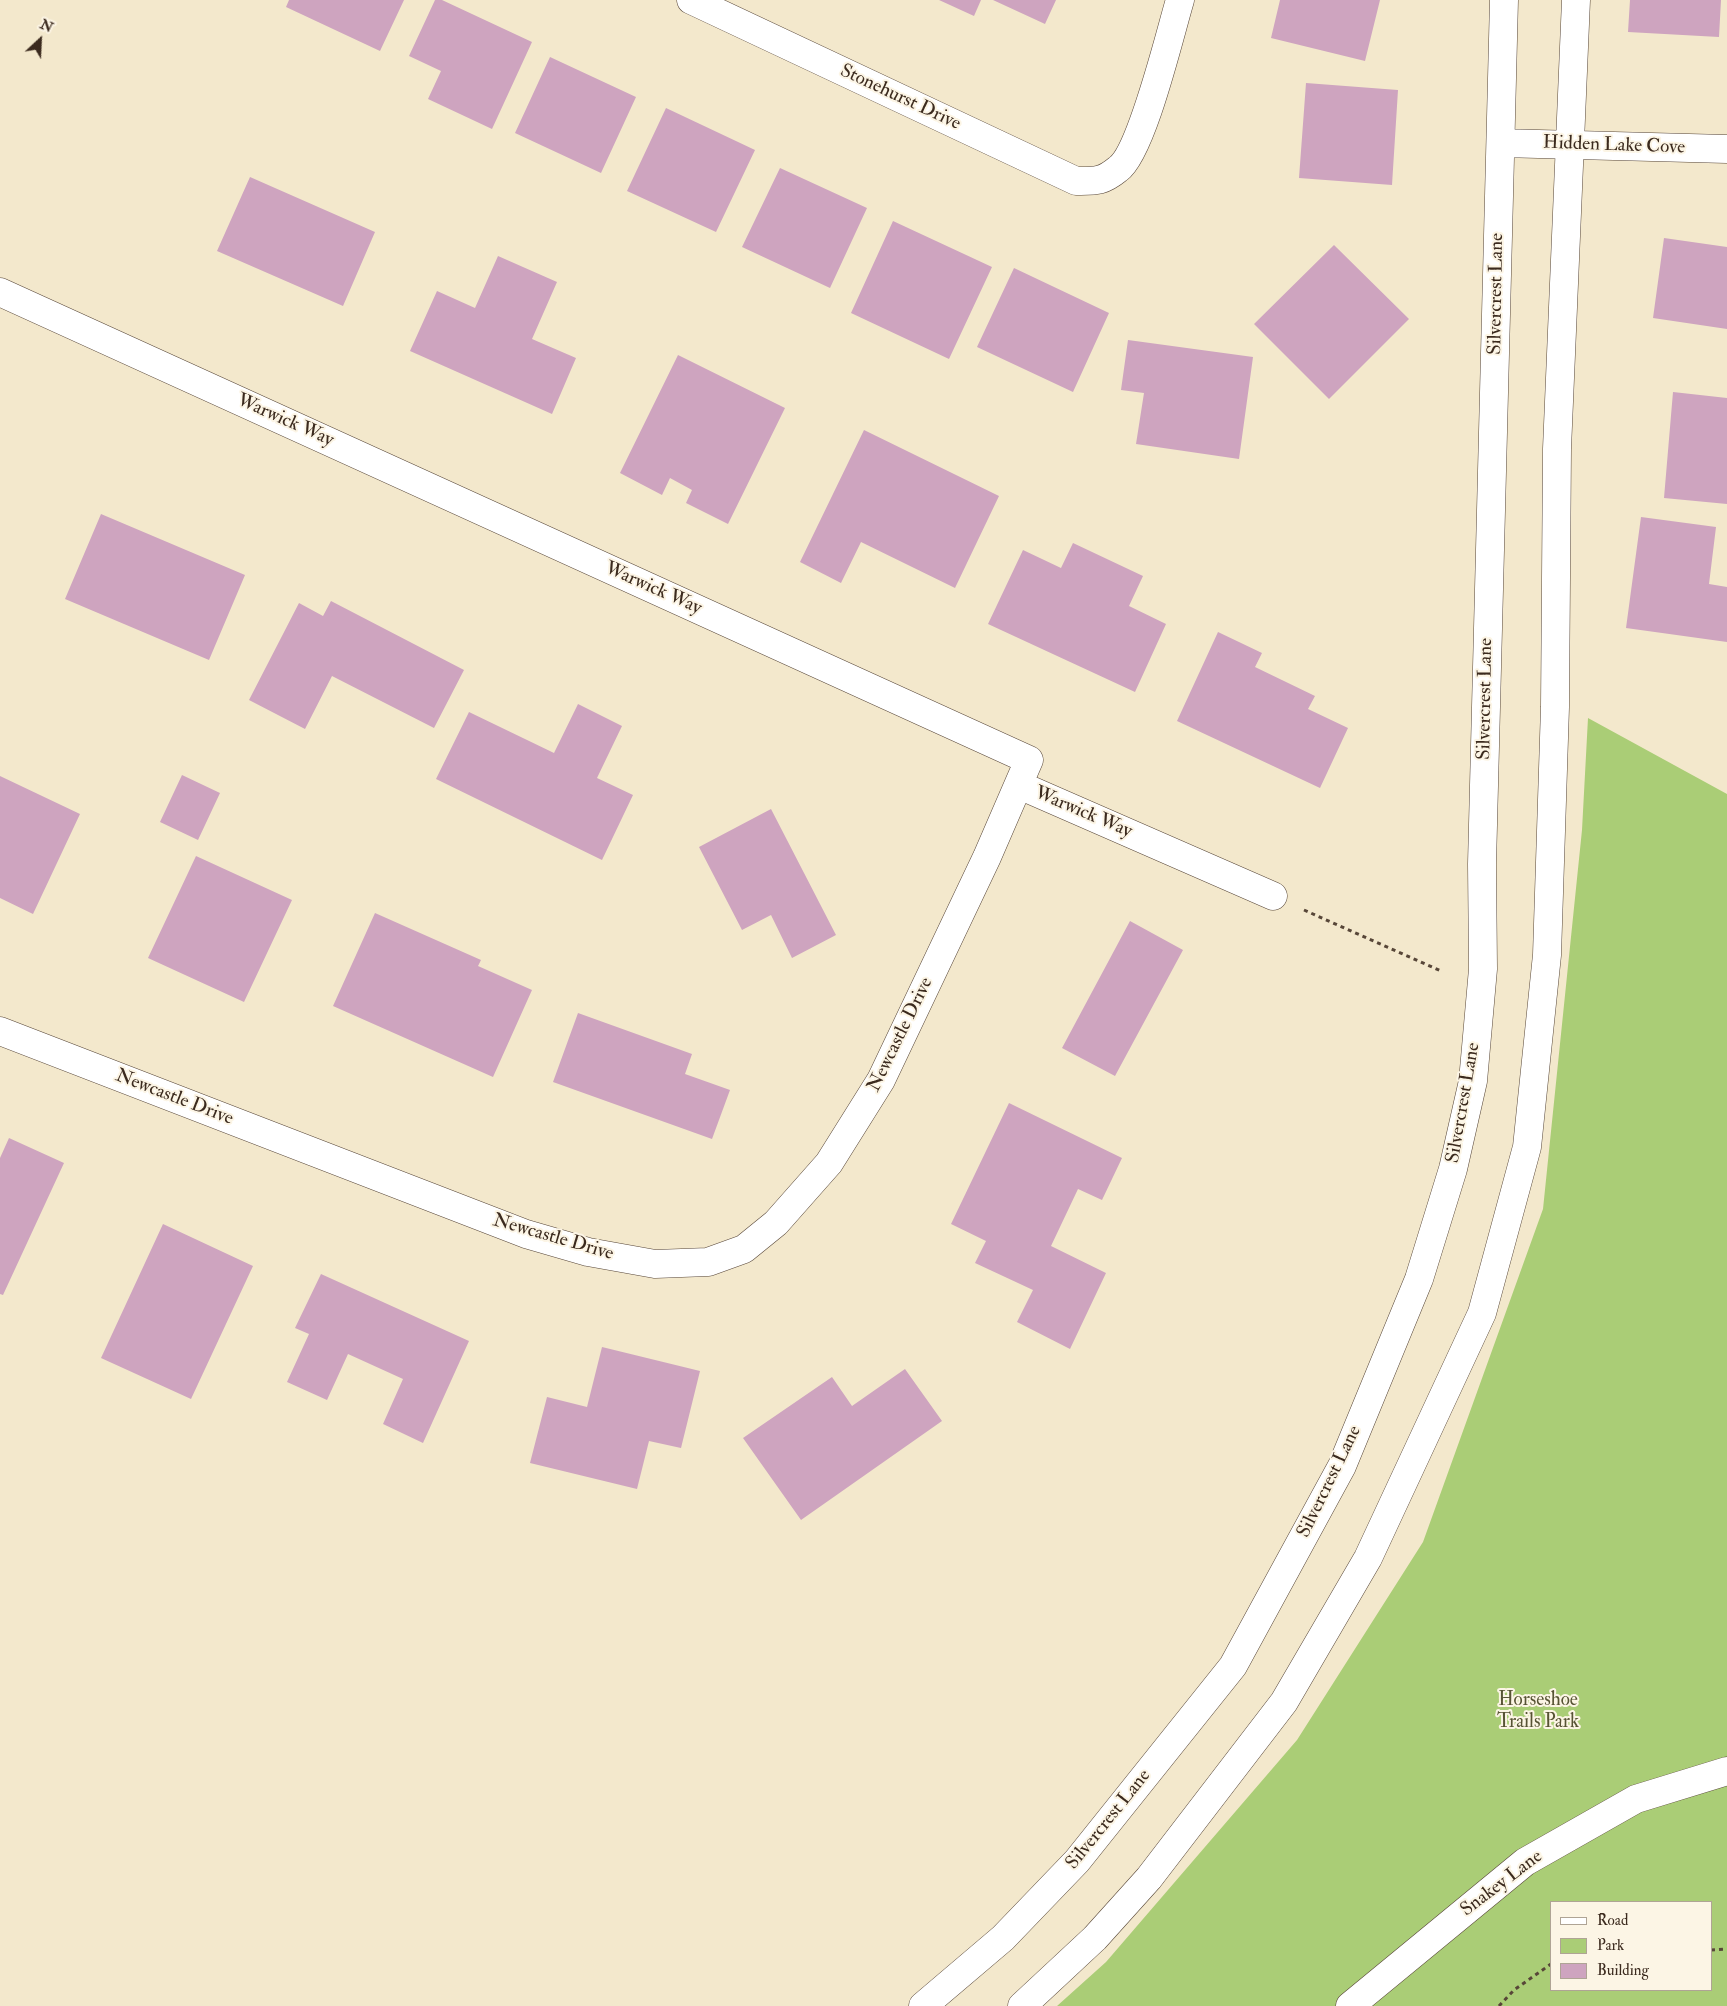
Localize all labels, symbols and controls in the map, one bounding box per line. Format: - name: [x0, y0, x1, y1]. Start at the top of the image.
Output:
- north arrow: [15, 15, 65, 65]
- text: N: [37, 16, 56, 36]
- street label: Stonehurst Drive: [836, 60, 964, 136]
- street label: Hidden Lake Cove: [1543, 132, 1685, 160]
- street label: Silvercrest Lane: [1485, 233, 1509, 355]
- street label: Warwick Way: [233, 390, 337, 452]
- street label: Warwick Way: [601, 558, 705, 620]
- street label: Silvercrest Lane: [1474, 638, 1498, 760]
- street label: Warwick Way: [1031, 782, 1135, 844]
- street label: Newcastle Drive: [863, 974, 939, 1096]
- street label: Silvercrest Lane: [1442, 1041, 1486, 1165]
- street label: Newcastle Drive: [112, 1065, 236, 1131]
- street label: Newcastle Drive: [490, 1210, 616, 1266]
- street label: Silvercrest Lane: [1293, 1422, 1367, 1542]
- park label: Horseshoe Trails Park: [1497, 1690, 1579, 1734]
- street label: Silvercrest Lane: [1062, 1765, 1156, 1875]
- street label: Snakey Lane: [1457, 1846, 1547, 1922]
- legend: [1550, 1901, 1712, 1991]
- text: Road: [1597, 1911, 1628, 1930]
- text: Park: [1597, 1936, 1624, 1955]
- text: Building: [1597, 1961, 1649, 1980]

